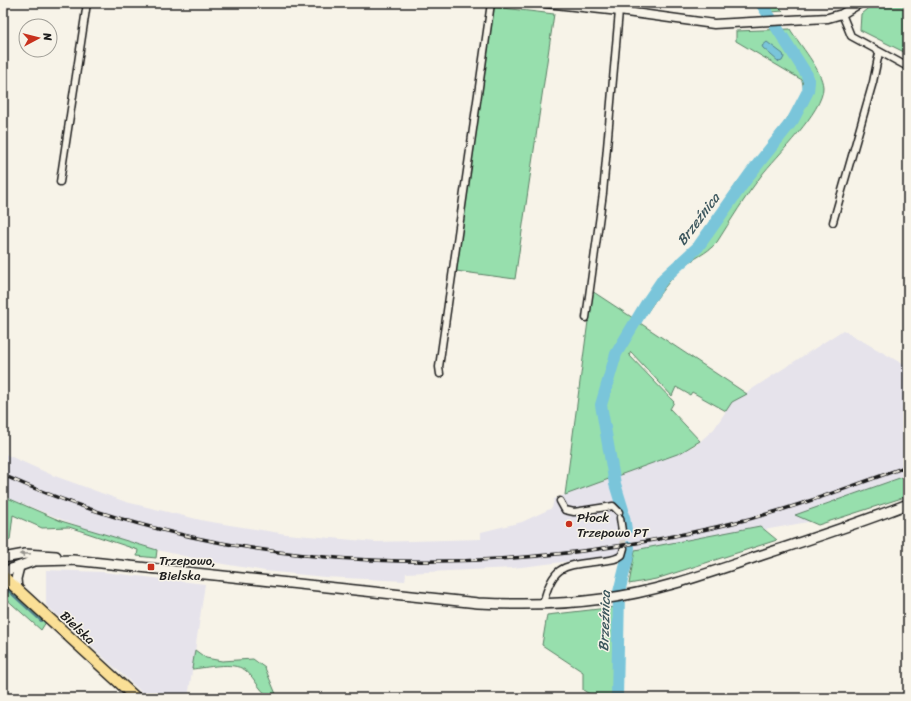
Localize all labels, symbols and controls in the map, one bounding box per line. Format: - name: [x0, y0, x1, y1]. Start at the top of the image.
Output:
- north arrow: [18, 18, 58, 58]
- text: N: [37, 31, 57, 42]
- water label: Brzeźnica: [670, 186, 728, 251]
- place label: Płock Trzepowo PT: [577, 506, 649, 544]
- marker: Płock Trzepowo PT: [564, 519, 574, 529]
- place label: Trzepowo, Bielska: [159, 549, 216, 587]
- one-way arrow: [18, 551, 31, 557]
- marker: Trzepowo, Bielska: [146, 562, 156, 572]
- water label: Brzeźnica: [591, 588, 618, 652]
- street label: Bielska: [55, 605, 101, 650]

